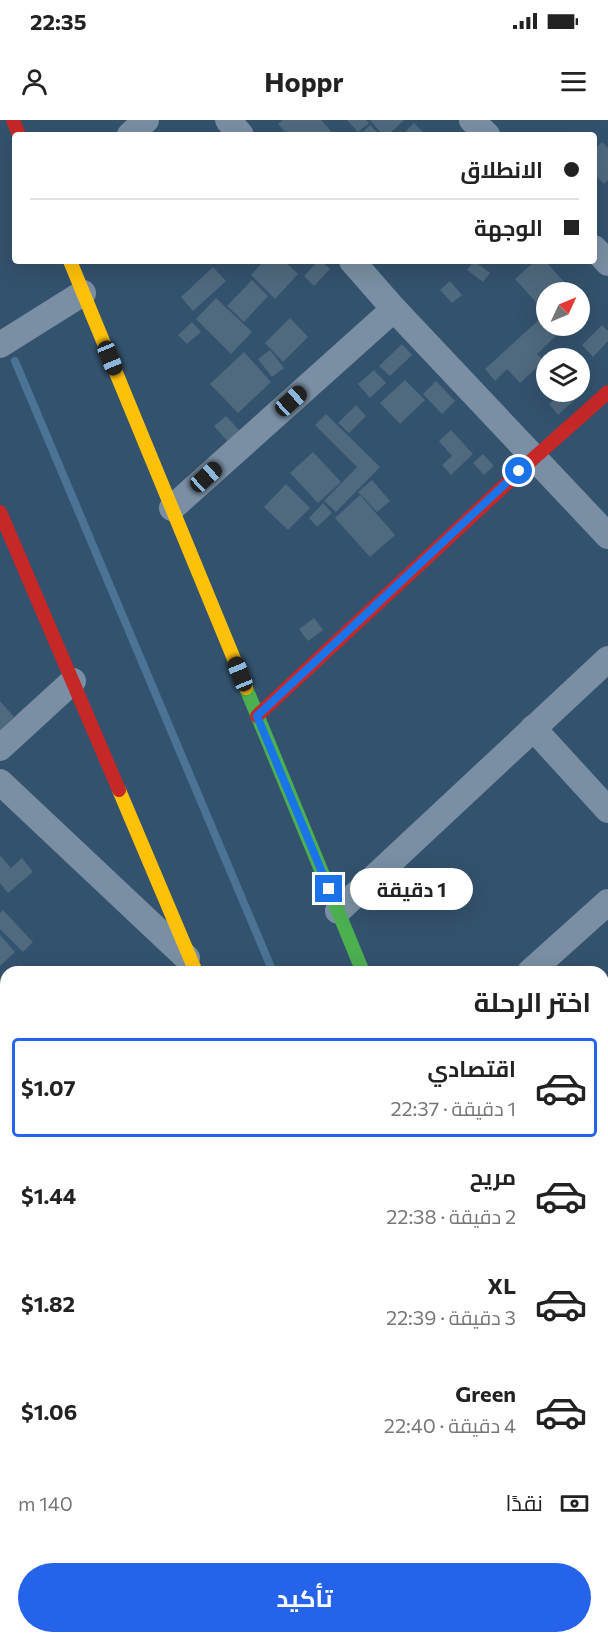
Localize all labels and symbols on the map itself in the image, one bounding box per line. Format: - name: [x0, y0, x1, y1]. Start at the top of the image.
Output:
- north arrow: [536, 282, 590, 336]
- car: [95, 338, 125, 378]
- car: [272, 382, 310, 420]
- route start: [505, 457, 532, 484]
- car: [187, 458, 225, 496]
- car: [225, 654, 255, 694]
- callout: 1 دقيقة: [350, 868, 473, 910]
- route end: [315, 875, 342, 902]

